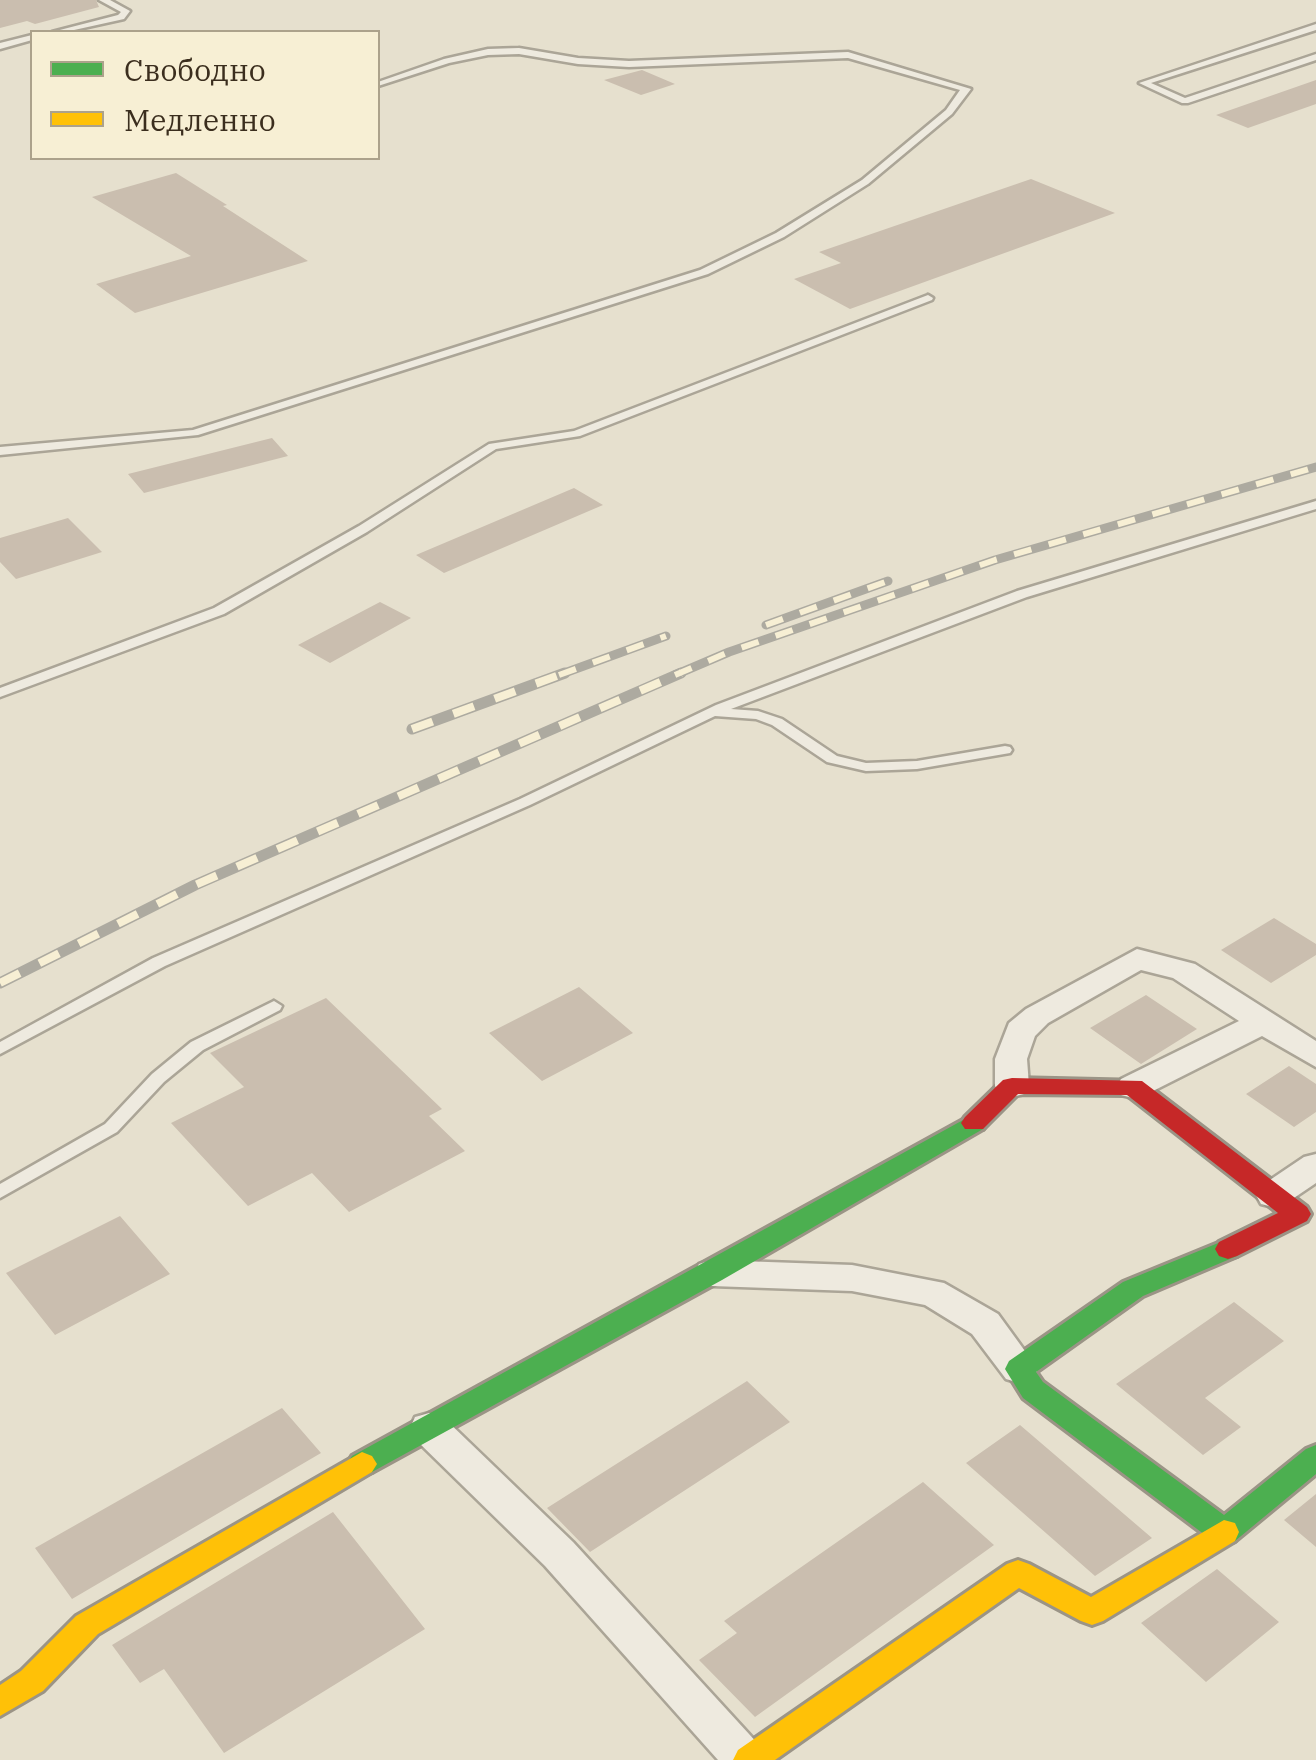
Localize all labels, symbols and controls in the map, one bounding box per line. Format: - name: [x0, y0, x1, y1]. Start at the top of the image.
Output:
- legend: [30, 30, 380, 160]
- text: Свободно: [124, 50, 266, 89]
- text: Медленно: [124, 100, 276, 139]

